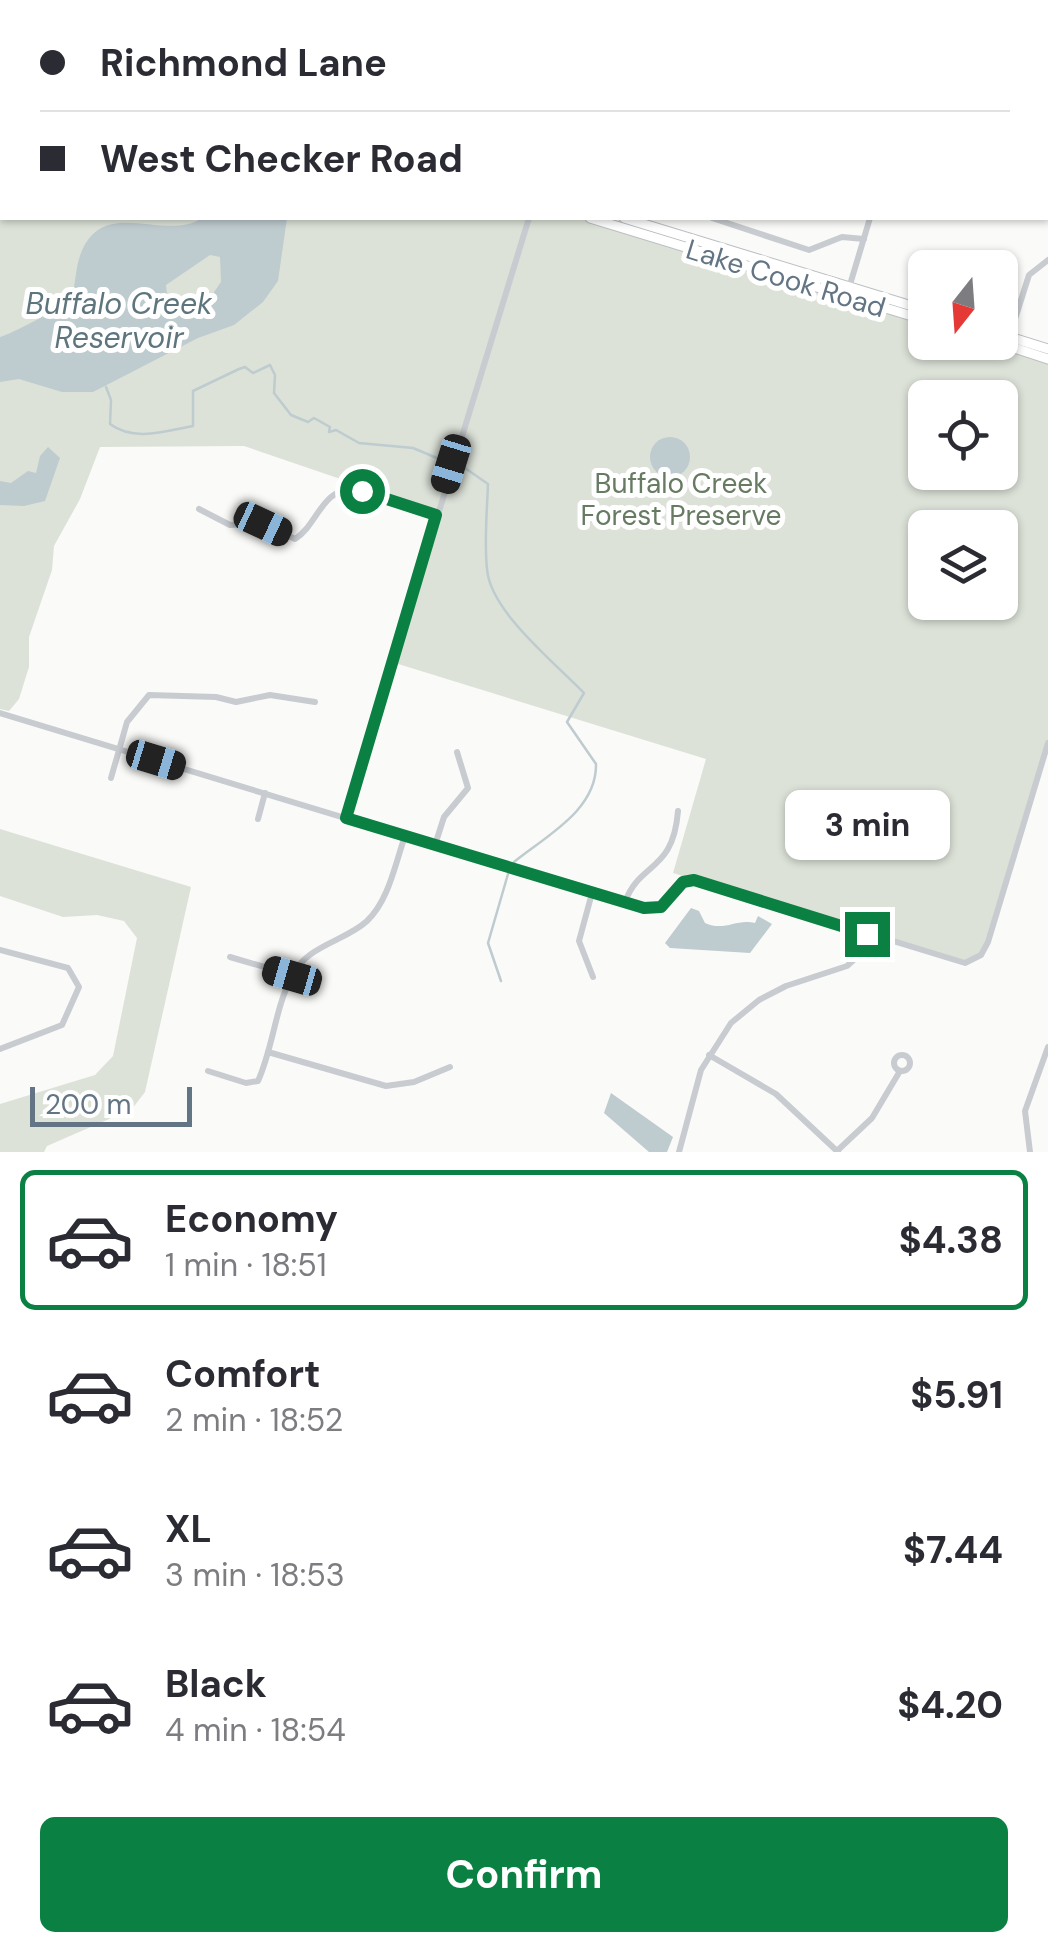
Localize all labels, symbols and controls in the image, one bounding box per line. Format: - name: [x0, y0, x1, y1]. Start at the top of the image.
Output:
- text: Richmond Lane: [100, 38, 387, 88]
- text: West Checker Road: [100, 134, 463, 184]
- street label: Lake Cook Road: [682, 231, 890, 326]
- north arrow: [908, 250, 1018, 360]
- map controls: [908, 250, 1018, 620]
- water label: Buffalo Creek Reservoir: [26, 284, 213, 357]
- button: locate: [908, 380, 1018, 490]
- car: [428, 431, 474, 497]
- park label: Buffalo Creek Forest Preserve: [581, 465, 781, 534]
- route start: [340, 469, 385, 514]
- car: [229, 498, 297, 550]
- button: layers: [908, 510, 1018, 620]
- car: [123, 737, 189, 783]
- callout: 3 min: [784, 789, 950, 859]
- text: 3 min: [825, 804, 910, 846]
- route end: [845, 912, 890, 957]
- car: [259, 953, 325, 999]
- scale bar: [30, 1082, 192, 1126]
- text: 200 m: [45, 1086, 132, 1123]
- text: Economy: [165, 1194, 338, 1244]
- icon: car: [45, 1195, 135, 1285]
- text: $4.38: [899, 1215, 1003, 1265]
- text: 1 min · 18:51: [165, 1244, 327, 1286]
- text: Comfort: [165, 1349, 321, 1399]
- icon: car: [45, 1350, 135, 1440]
- text: $5.91: [910, 1370, 1003, 1420]
- text: 2 min · 18:52: [165, 1399, 343, 1441]
- text: XL: [165, 1504, 212, 1554]
- icon: car: [45, 1505, 135, 1595]
- text: $7.44: [903, 1525, 1003, 1575]
- text: 3 min · 18:53: [165, 1554, 345, 1596]
- text: Black: [165, 1659, 267, 1709]
- icon: car: [45, 1660, 135, 1750]
- text: $4.20: [897, 1680, 1003, 1730]
- text: 4 min · 18:54: [165, 1709, 346, 1751]
- button: Confirm: [40, 1817, 1008, 1932]

